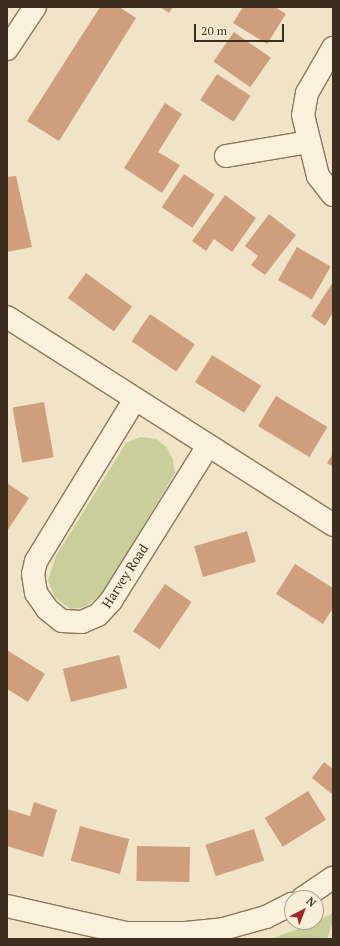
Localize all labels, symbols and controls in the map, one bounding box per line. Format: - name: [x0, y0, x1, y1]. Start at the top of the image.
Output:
- scale bar: [196, 16, 286, 42]
- text: 20 m: [201, 23, 227, 38]
- street label: Harvey Road: [99, 541, 151, 611]
- north arrow: [284, 890, 324, 930]
- text: N: [304, 894, 319, 910]

